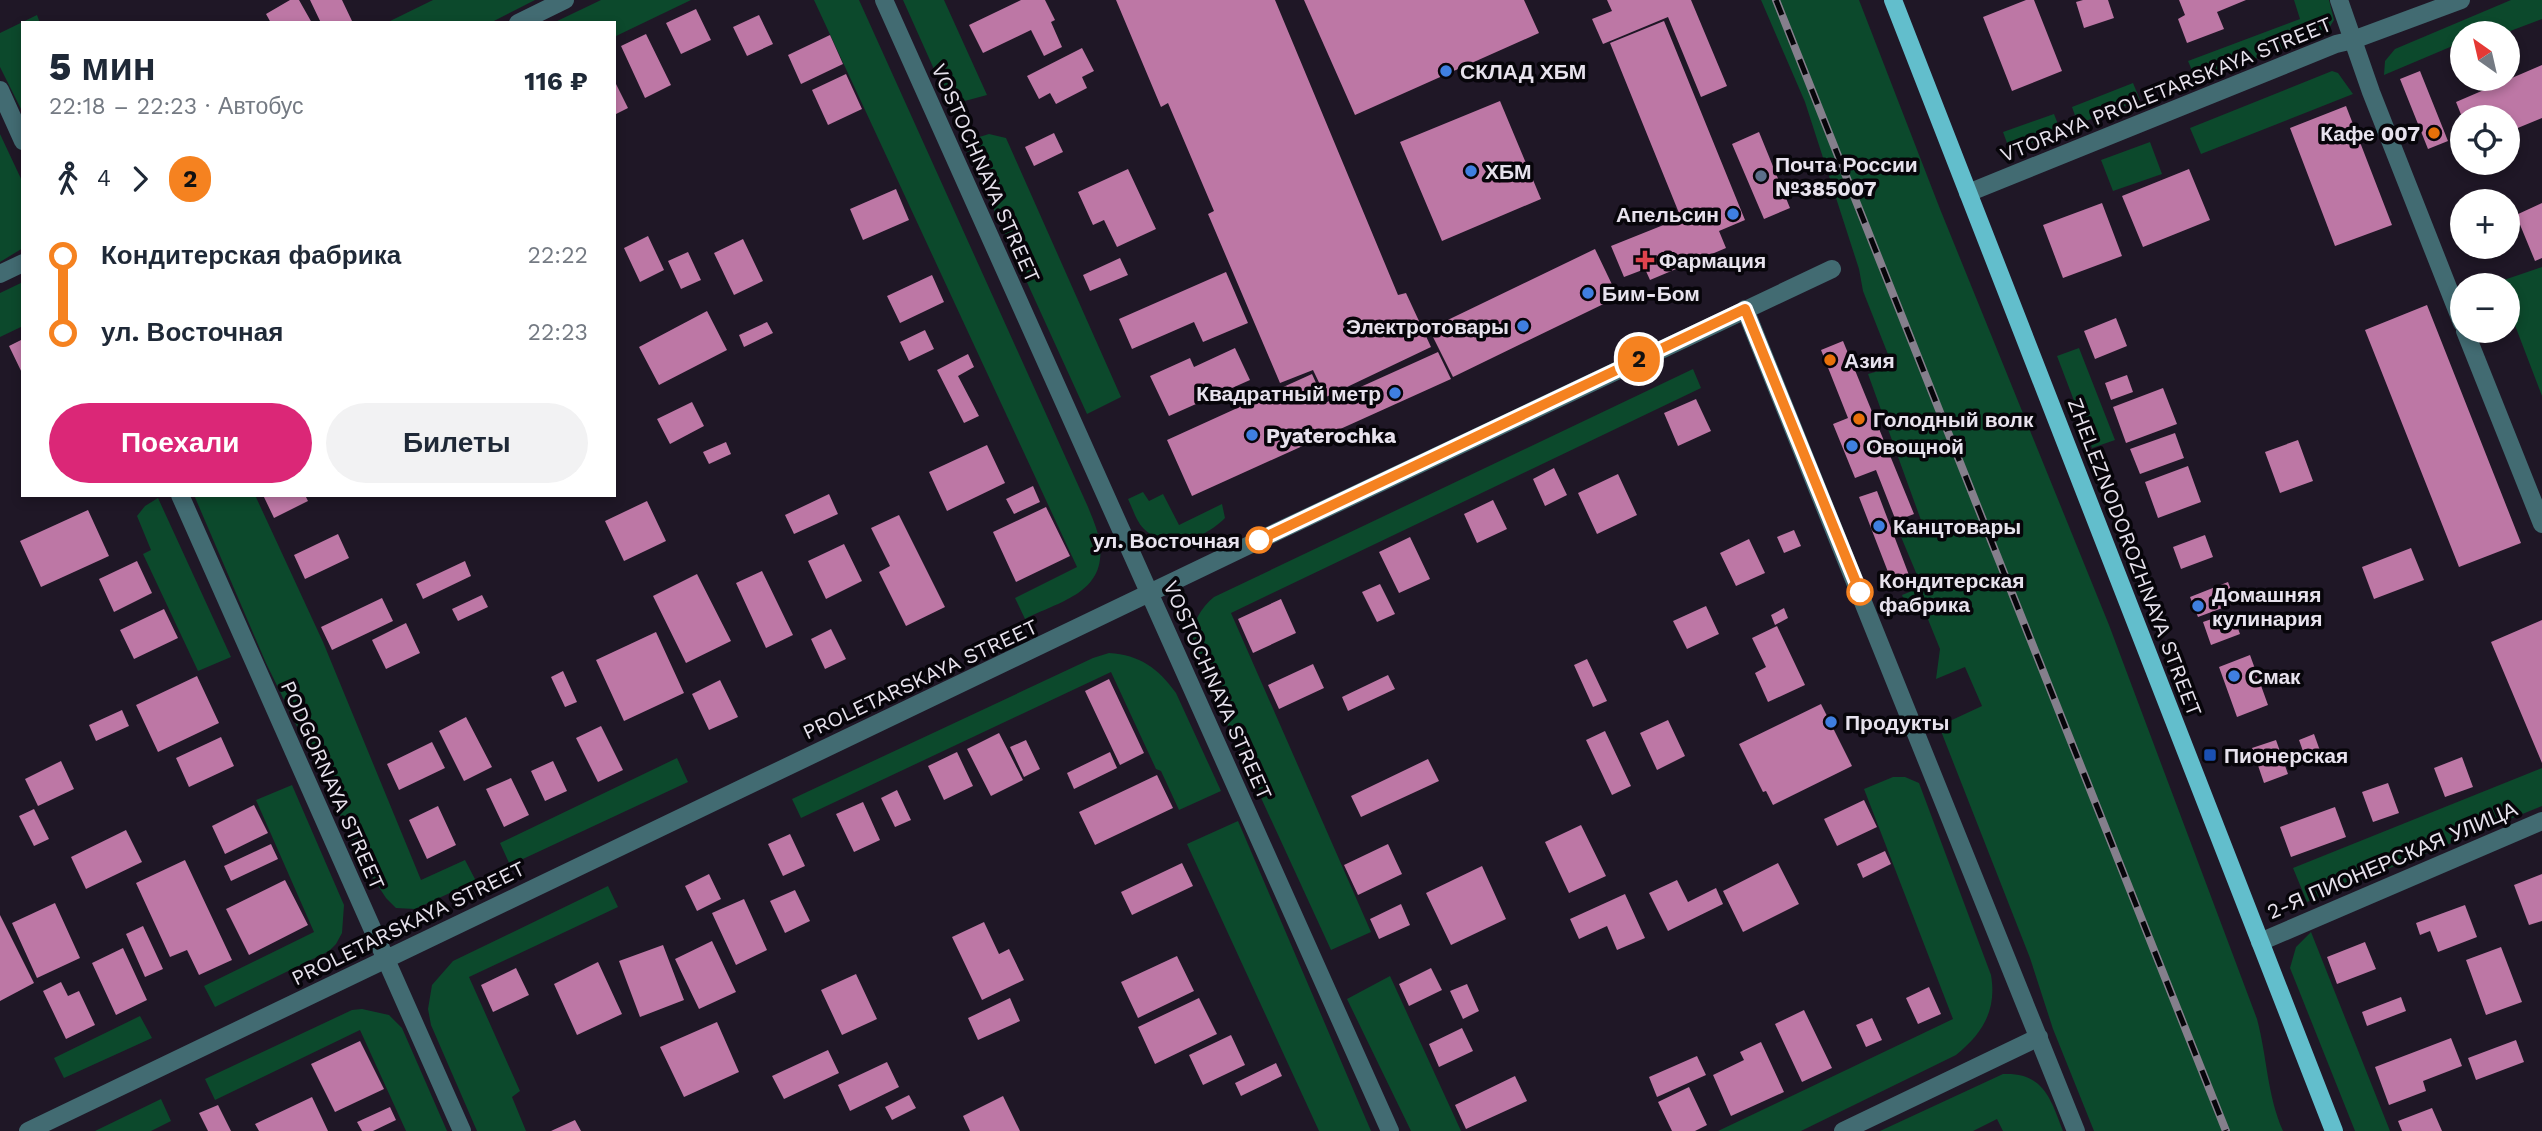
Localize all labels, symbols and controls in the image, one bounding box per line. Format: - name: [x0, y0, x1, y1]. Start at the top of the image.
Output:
- street label: VTORAYA PROLETARSKAYA STREET: [1997, 11, 2336, 167]
- north arrow: [2450, 21, 2520, 91]
- map controls: [2450, 21, 2520, 343]
- text: 5 мин: [49, 45, 156, 89]
- place label: СКЛАД ХБМ: [1460, 59, 1586, 84]
- street label: VOSTOCHNAYA STREET: [926, 60, 1046, 287]
- marker: СКЛАД ХБМ: [1438, 63, 1454, 79]
- text: 116 ₽: [524, 66, 588, 96]
- text: 22:18 – 22:23 · Автобус: [49, 93, 304, 120]
- button: locate: [2450, 105, 2520, 175]
- place label: Кафе 007: [2320, 121, 2420, 146]
- marker: Кафе 007: [2426, 125, 2442, 141]
- place label: Почта России №385007: [1775, 152, 1918, 201]
- place label: ХБМ: [1485, 159, 1532, 184]
- icon: walk: [49, 160, 87, 198]
- icon: forward: [121, 160, 159, 198]
- marker: ХБМ: [1463, 163, 1479, 179]
- text: 4: [97, 165, 111, 192]
- text: 2: [183, 165, 197, 193]
- marker: Почта России №385007: [1753, 168, 1769, 184]
- button: +: [2450, 189, 2520, 259]
- place label: Апельсин: [1616, 202, 1719, 227]
- marker: Апельсин: [1725, 206, 1741, 222]
- text: Кондитерская фабрика: [101, 240, 401, 270]
- text: 22:22: [528, 242, 588, 269]
- place label: Фармация: [1659, 248, 1766, 273]
- marker: Фармация: [1637, 252, 1653, 268]
- button: −: [2450, 273, 2520, 343]
- place label: Бим-Бом: [1602, 281, 1700, 306]
- marker: Бим-Бом: [1580, 285, 1596, 301]
- place label: Электротовары: [1346, 314, 1509, 339]
- text: ул. Восточная: [101, 317, 283, 347]
- marker: Электротовары: [1515, 318, 1531, 334]
- text: 22:23: [528, 319, 588, 346]
- line badge: 2: [1616, 336, 1662, 382]
- text: 2: [1632, 345, 1646, 373]
- place label: Азия: [1844, 348, 1895, 373]
- marker: Азия: [1822, 352, 1838, 368]
- place label: Квадратный метр: [1196, 381, 1381, 406]
- marker: Квадратный метр: [1387, 385, 1403, 401]
- street label: ZHELEZNODOROZHNAYA STREET: [2063, 394, 2207, 720]
- button: Поехали: [49, 403, 312, 483]
- button: Билеты: [326, 403, 588, 483]
- place label: Голодный волк: [1873, 407, 2034, 432]
- marker: Голодный волк: [1851, 411, 1867, 427]
- place label: Pyaterochka: [1266, 423, 1397, 448]
- marker: Pyaterochka: [1244, 427, 1260, 443]
- place label: Овощной: [1866, 434, 1964, 459]
- marker: Овощной: [1844, 438, 1860, 454]
- place label: Канцтовары: [1893, 514, 2021, 539]
- marker: Канцтовары: [1871, 518, 1887, 534]
- marker: ул. Восточная: [1246, 527, 1272, 553]
- place label: ул. Восточная: [1093, 528, 1240, 553]
- place label: Кондитерская фабрика: [1879, 568, 2024, 617]
- street label: VOSTOCHNAYA STREET: [1158, 577, 1278, 804]
- marker: Кондитерская фабрика: [1847, 579, 1873, 605]
- place label: Домашняя кулинария: [2212, 582, 2323, 631]
- marker: Домашняя кулинария: [2190, 598, 2206, 614]
- street label: PROLETARSKAYA STREET: [799, 613, 1042, 745]
- place label: Смак: [2248, 664, 2301, 689]
- marker: Смак: [2226, 668, 2242, 684]
- street label: PODGORNAYA STREET: [276, 677, 391, 894]
- place label: Продукты: [1845, 710, 1949, 735]
- marker: Продукты: [1823, 714, 1839, 730]
- place label: Пионерская: [2224, 743, 2348, 768]
- marker: Пионерская: [2202, 747, 2218, 763]
- street label: 2-Я ПИОНЕРСКАЯ УЛИЦА: [2263, 796, 2521, 924]
- street label: PROLETARSKAYA STREET: [287, 855, 529, 990]

